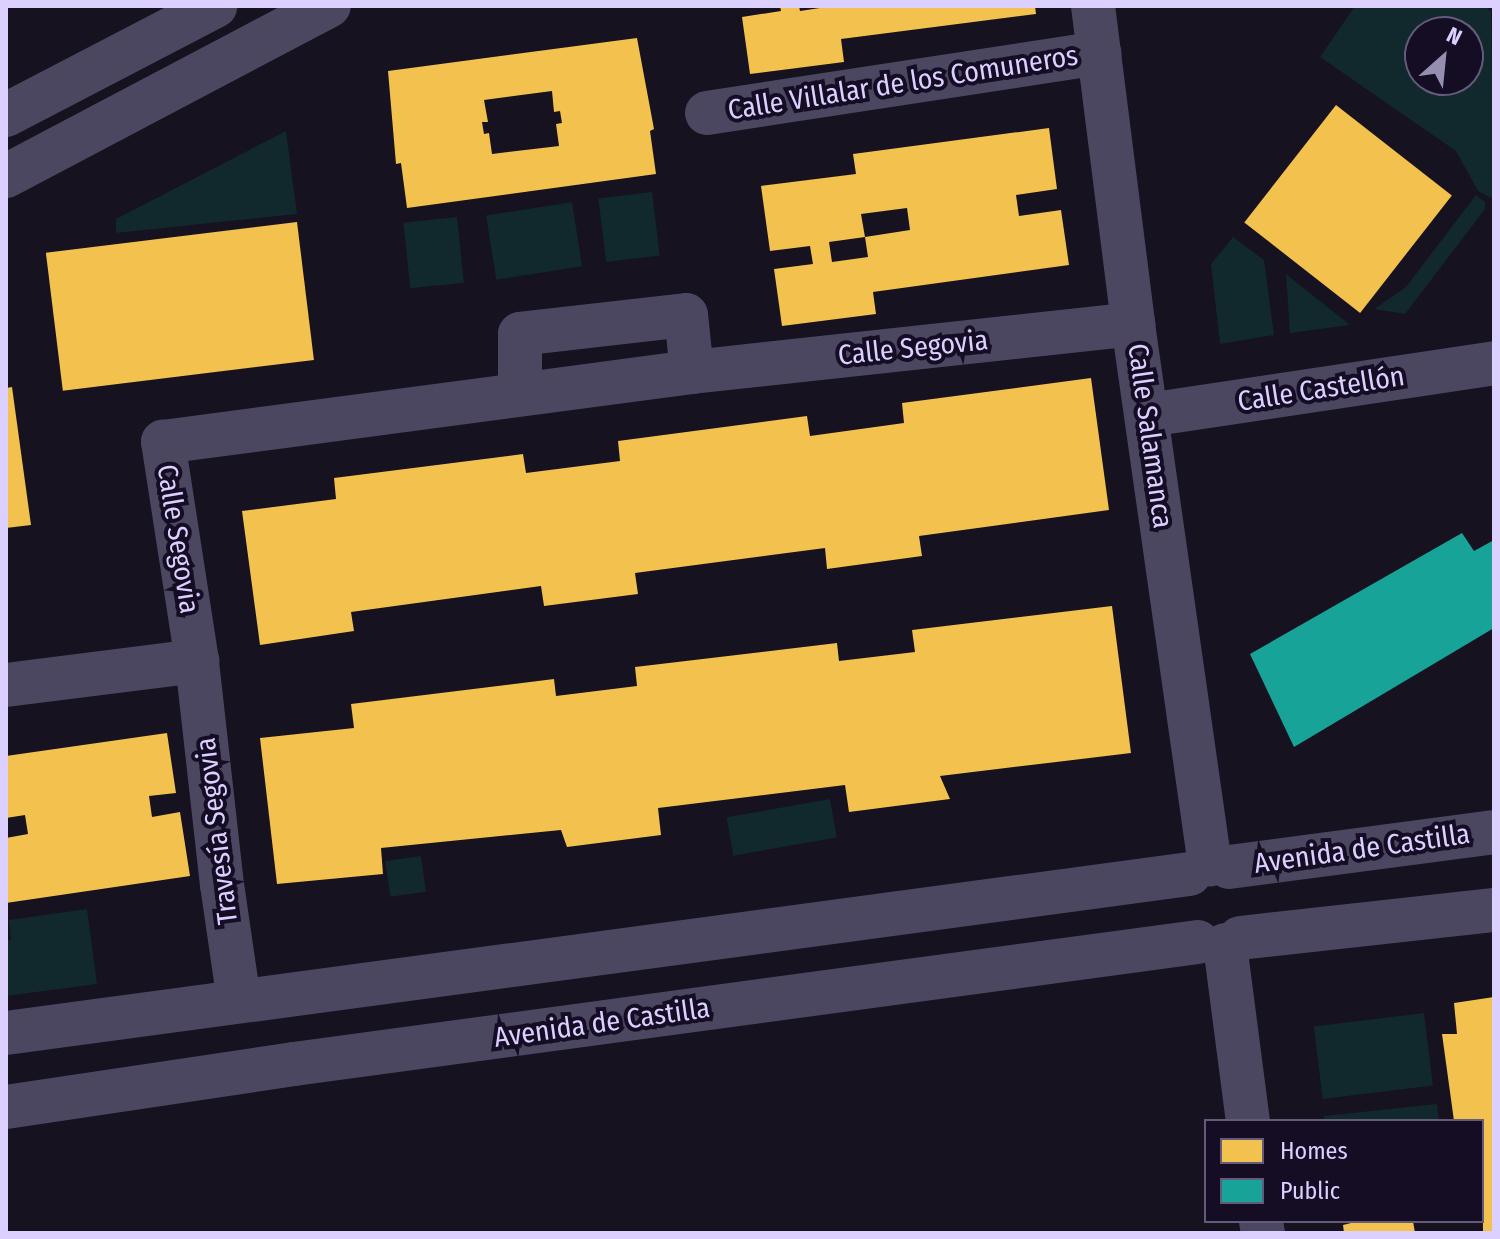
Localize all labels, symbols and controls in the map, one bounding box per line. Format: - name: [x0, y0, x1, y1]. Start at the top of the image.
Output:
- north arrow: [1404, 16, 1484, 96]
- text: N: [1442, 21, 1466, 51]
- street label: Calle Villalar de los Comuneros: [726, 39, 1080, 127]
- street label: Calle Segovia: [836, 323, 990, 373]
- street label: Calle Salamanca: [1120, 341, 1180, 531]
- street label: Calle Castellón: [1235, 359, 1407, 419]
- street label: Calle Segovia: [150, 462, 206, 616]
- street label: Travesía Segovia: [189, 736, 245, 926]
- street label: Avenida de Castilla: [1252, 817, 1472, 881]
- street label: Avenida de Castilla: [492, 991, 712, 1055]
- legend: [1204, 1119, 1484, 1223]
- text: Homes: [1280, 1137, 1348, 1165]
- text: Public: [1280, 1177, 1340, 1205]

